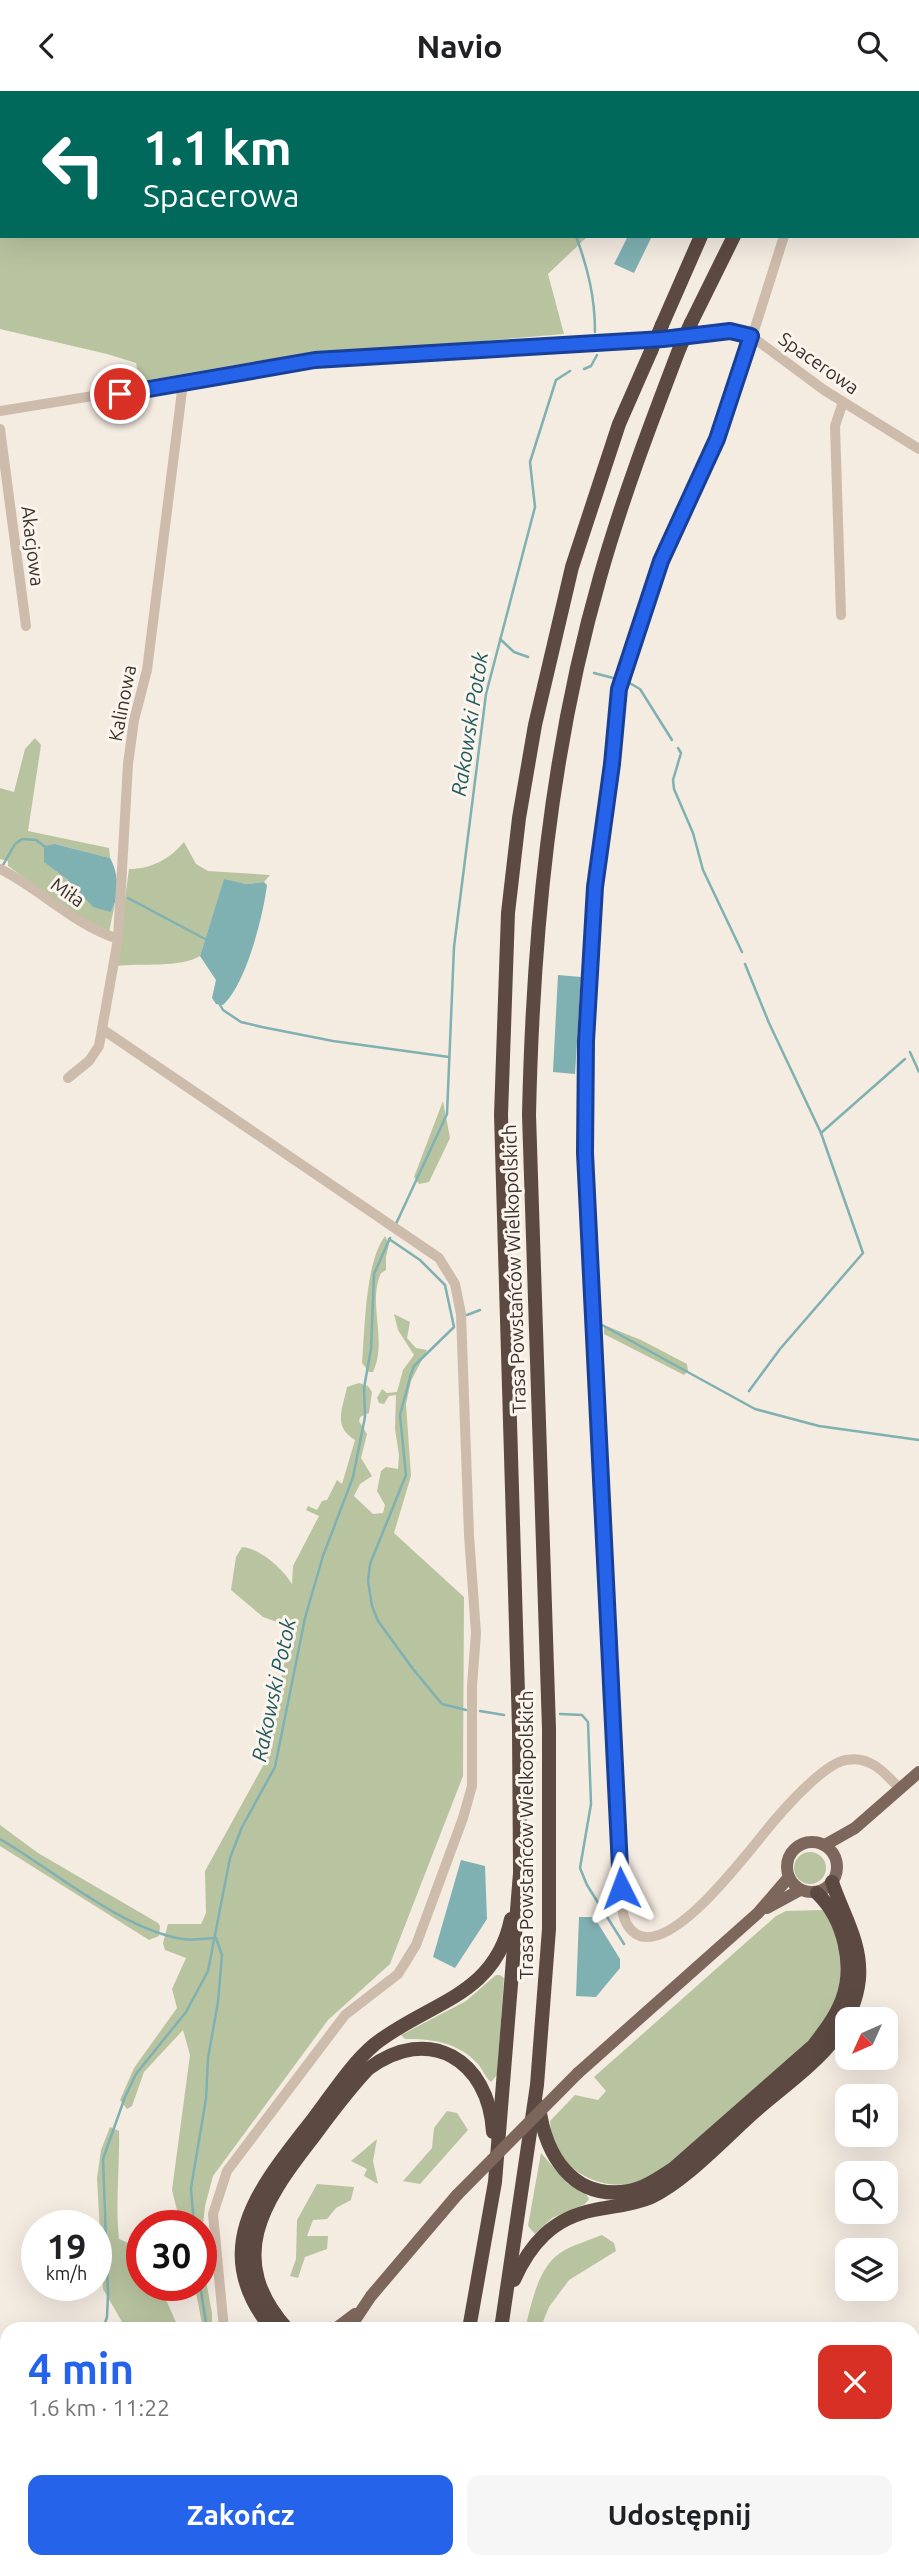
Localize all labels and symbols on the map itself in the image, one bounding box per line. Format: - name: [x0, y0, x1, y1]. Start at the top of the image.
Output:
- street label: Spacerowa: [775, 327, 863, 399]
- pin: [90, 364, 150, 424]
- street label: Akacjowa: [17, 505, 49, 587]
- water label: Rakowski Potok: [446, 650, 492, 798]
- street label: Kalinowa: [104, 663, 140, 743]
- street label: Miła: [47, 873, 89, 911]
- street label: Trasa Powstańców Wielkopolskich: [498, 1124, 530, 1414]
- water label: Rakowski Potok: [246, 1616, 300, 1763]
- street label: Trasa Powstańców Wielkopolskich: [515, 1690, 537, 1980]
- position arrow: [584, 1851, 658, 1925]
- north arrow: [835, 2007, 898, 2070]
- speed limit sign: 30: [126, 2210, 217, 2301]

